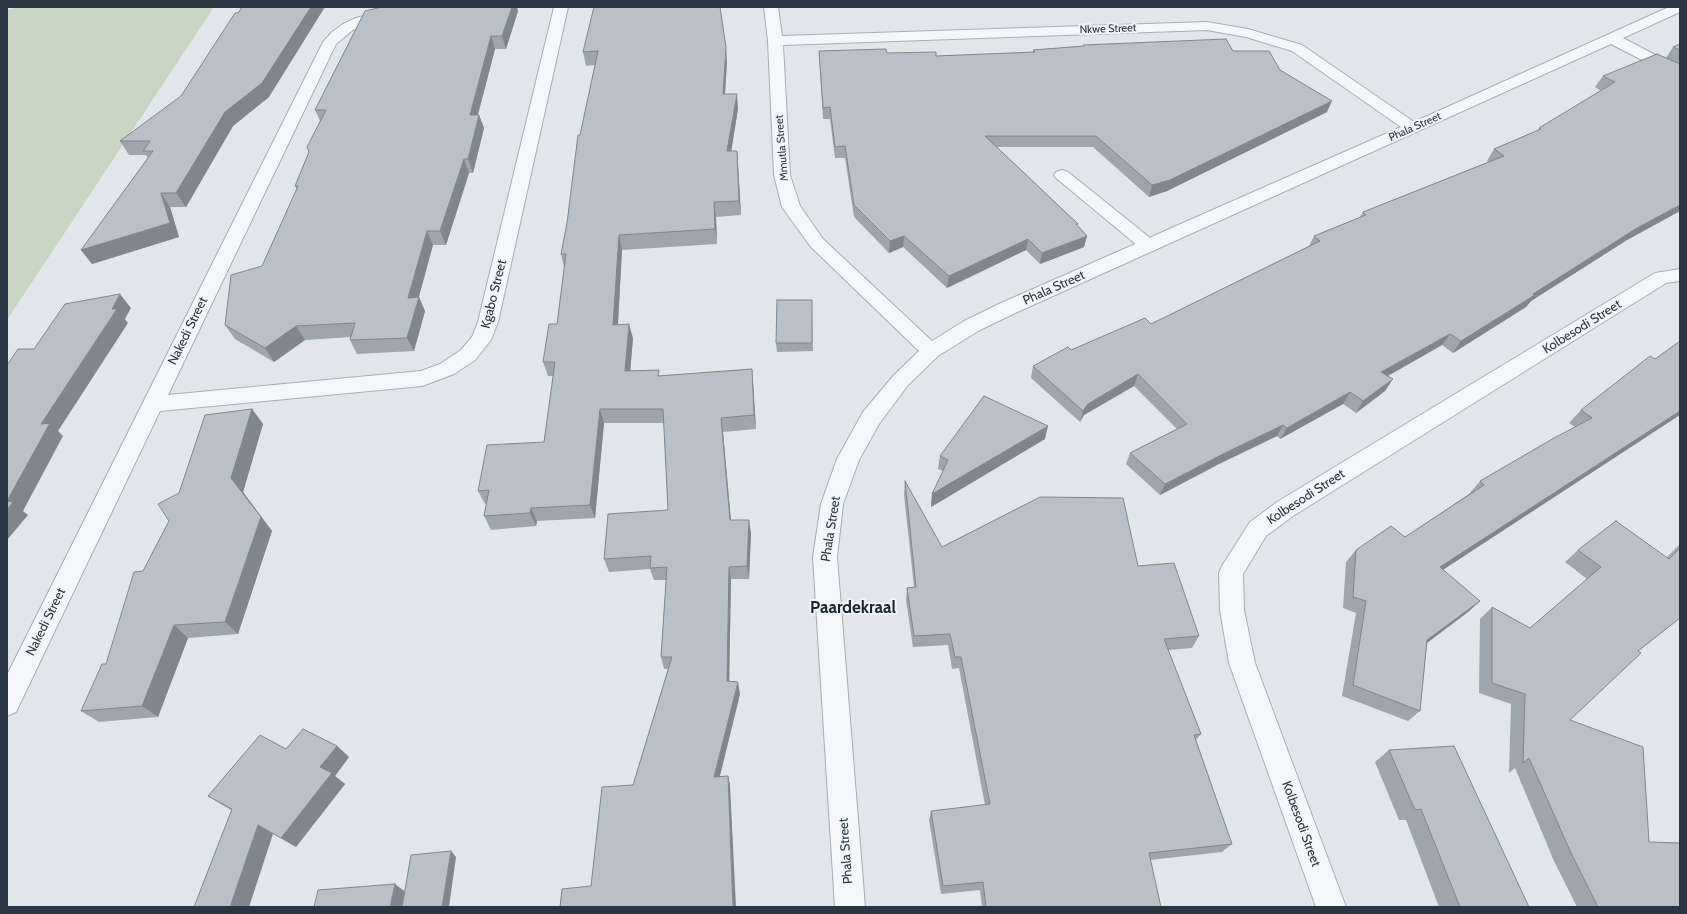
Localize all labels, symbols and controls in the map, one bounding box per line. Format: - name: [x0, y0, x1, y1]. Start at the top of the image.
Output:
- street label: Nkwe Street: [1079, 21, 1137, 37]
- street label: Phala Street: [1387, 110, 1443, 144]
- street label: Mmutla Street: [773, 114, 791, 182]
- street label: Kgabo Street: [478, 258, 510, 330]
- street label: Phala Street: [1021, 267, 1087, 309]
- street label: Nakedi Street: [165, 294, 211, 368]
- street label: Kolbesodi Street: [1540, 297, 1624, 357]
- street label: Kolbesodi Street: [1264, 466, 1348, 528]
- street label: Phala Street: [818, 495, 844, 563]
- street label: Nakedi Street: [23, 585, 69, 659]
- district label: Paardekraal: [810, 598, 896, 618]
- street label: Kolbesodi Street: [1278, 779, 1324, 869]
- street label: Phala Street: [836, 817, 856, 885]

